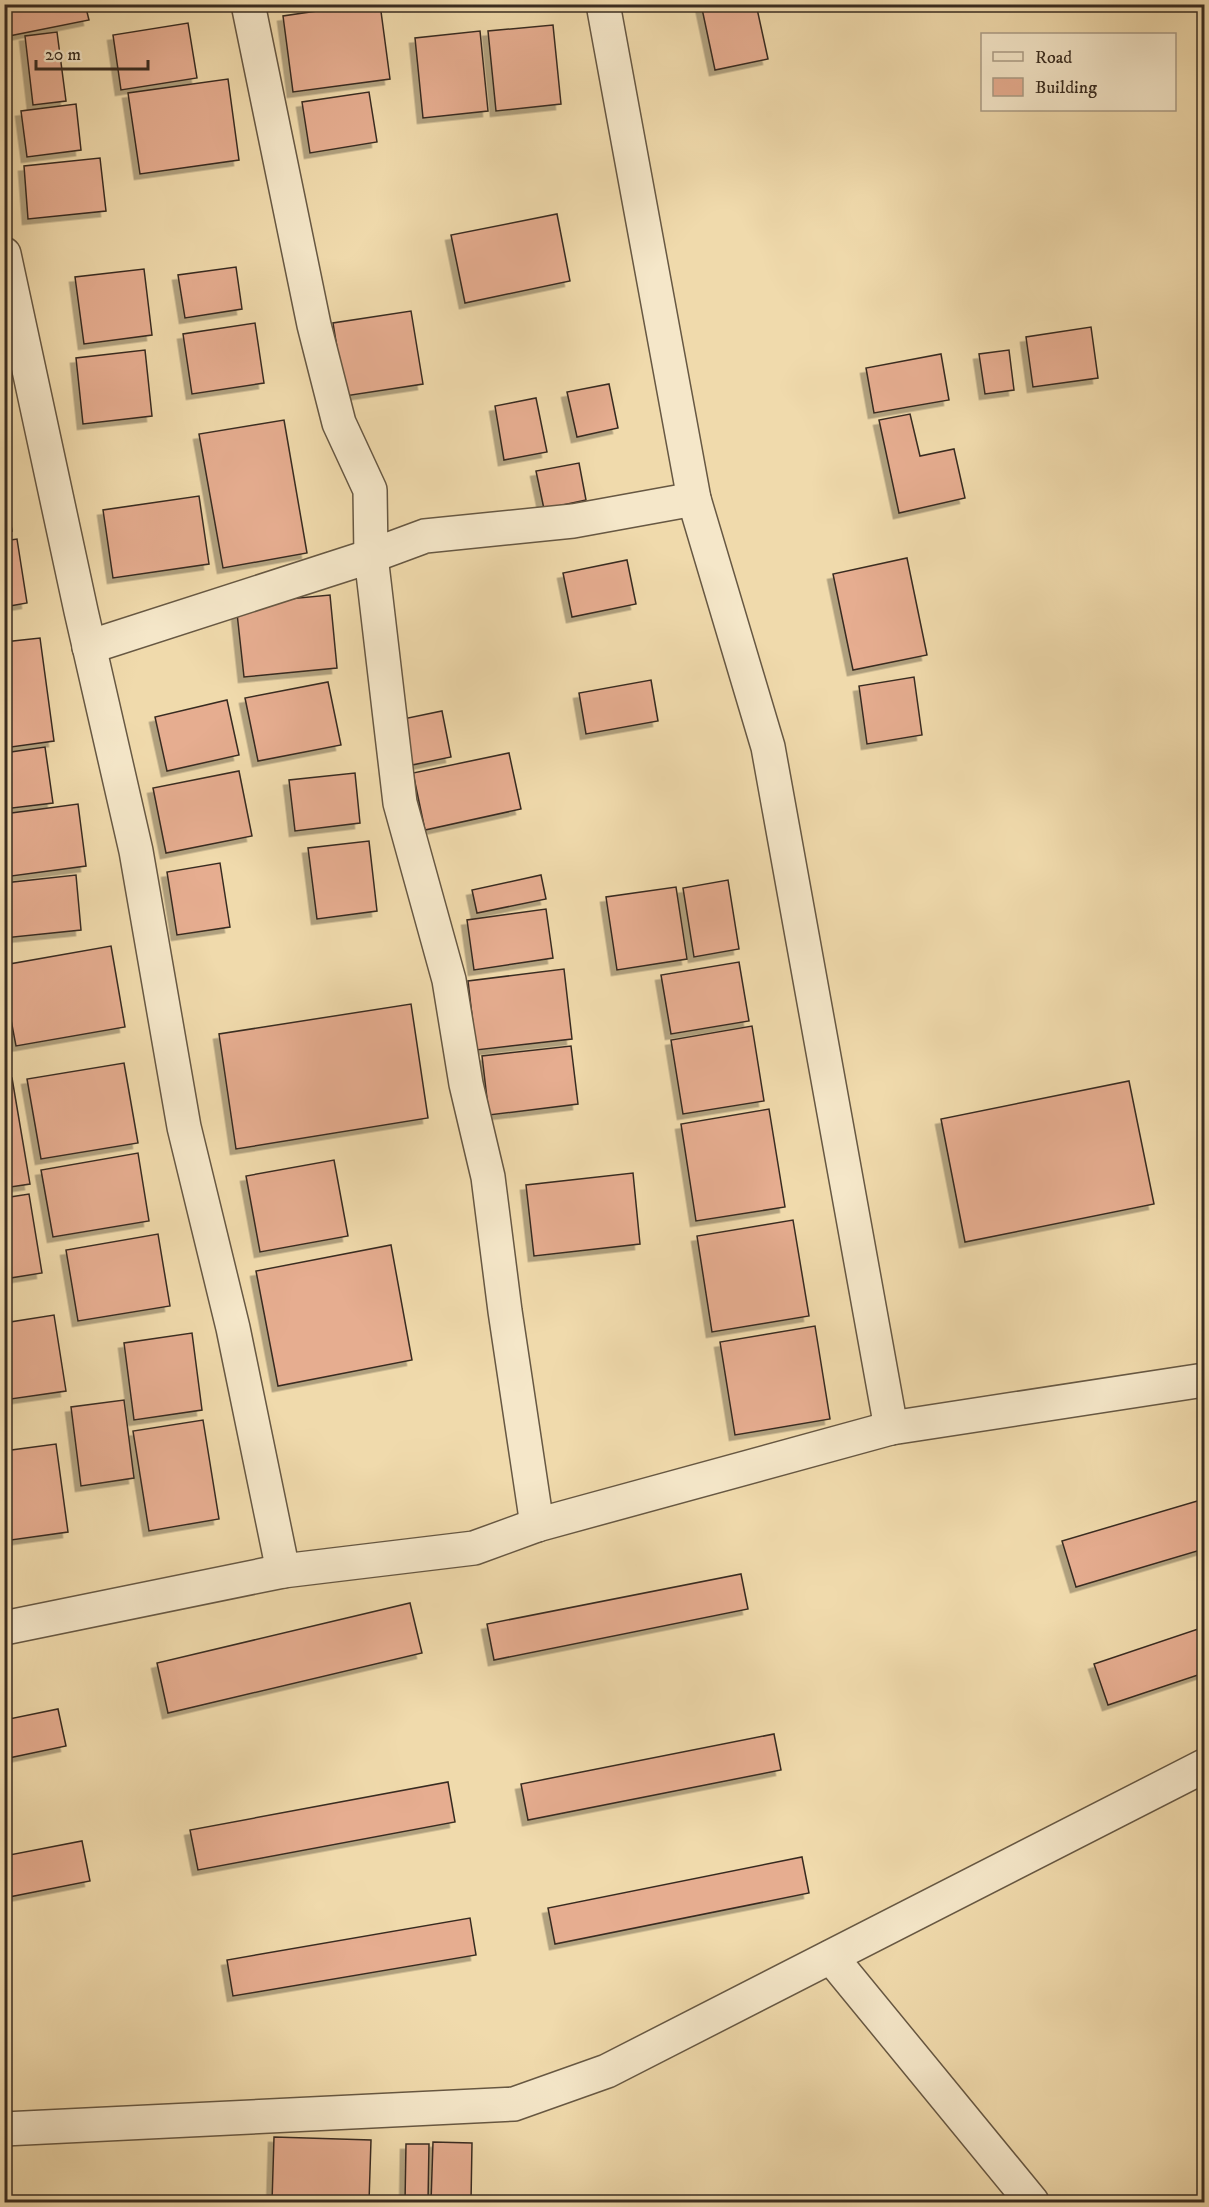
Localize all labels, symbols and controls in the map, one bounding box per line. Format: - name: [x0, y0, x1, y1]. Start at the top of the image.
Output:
- scale bar: [36, 33, 148, 71]
- legend: [981, 33, 1176, 111]
- text: 20 m: [45, 44, 81, 66]
- text: Road: [1035, 47, 1072, 69]
- text: Building: [1035, 77, 1097, 99]

